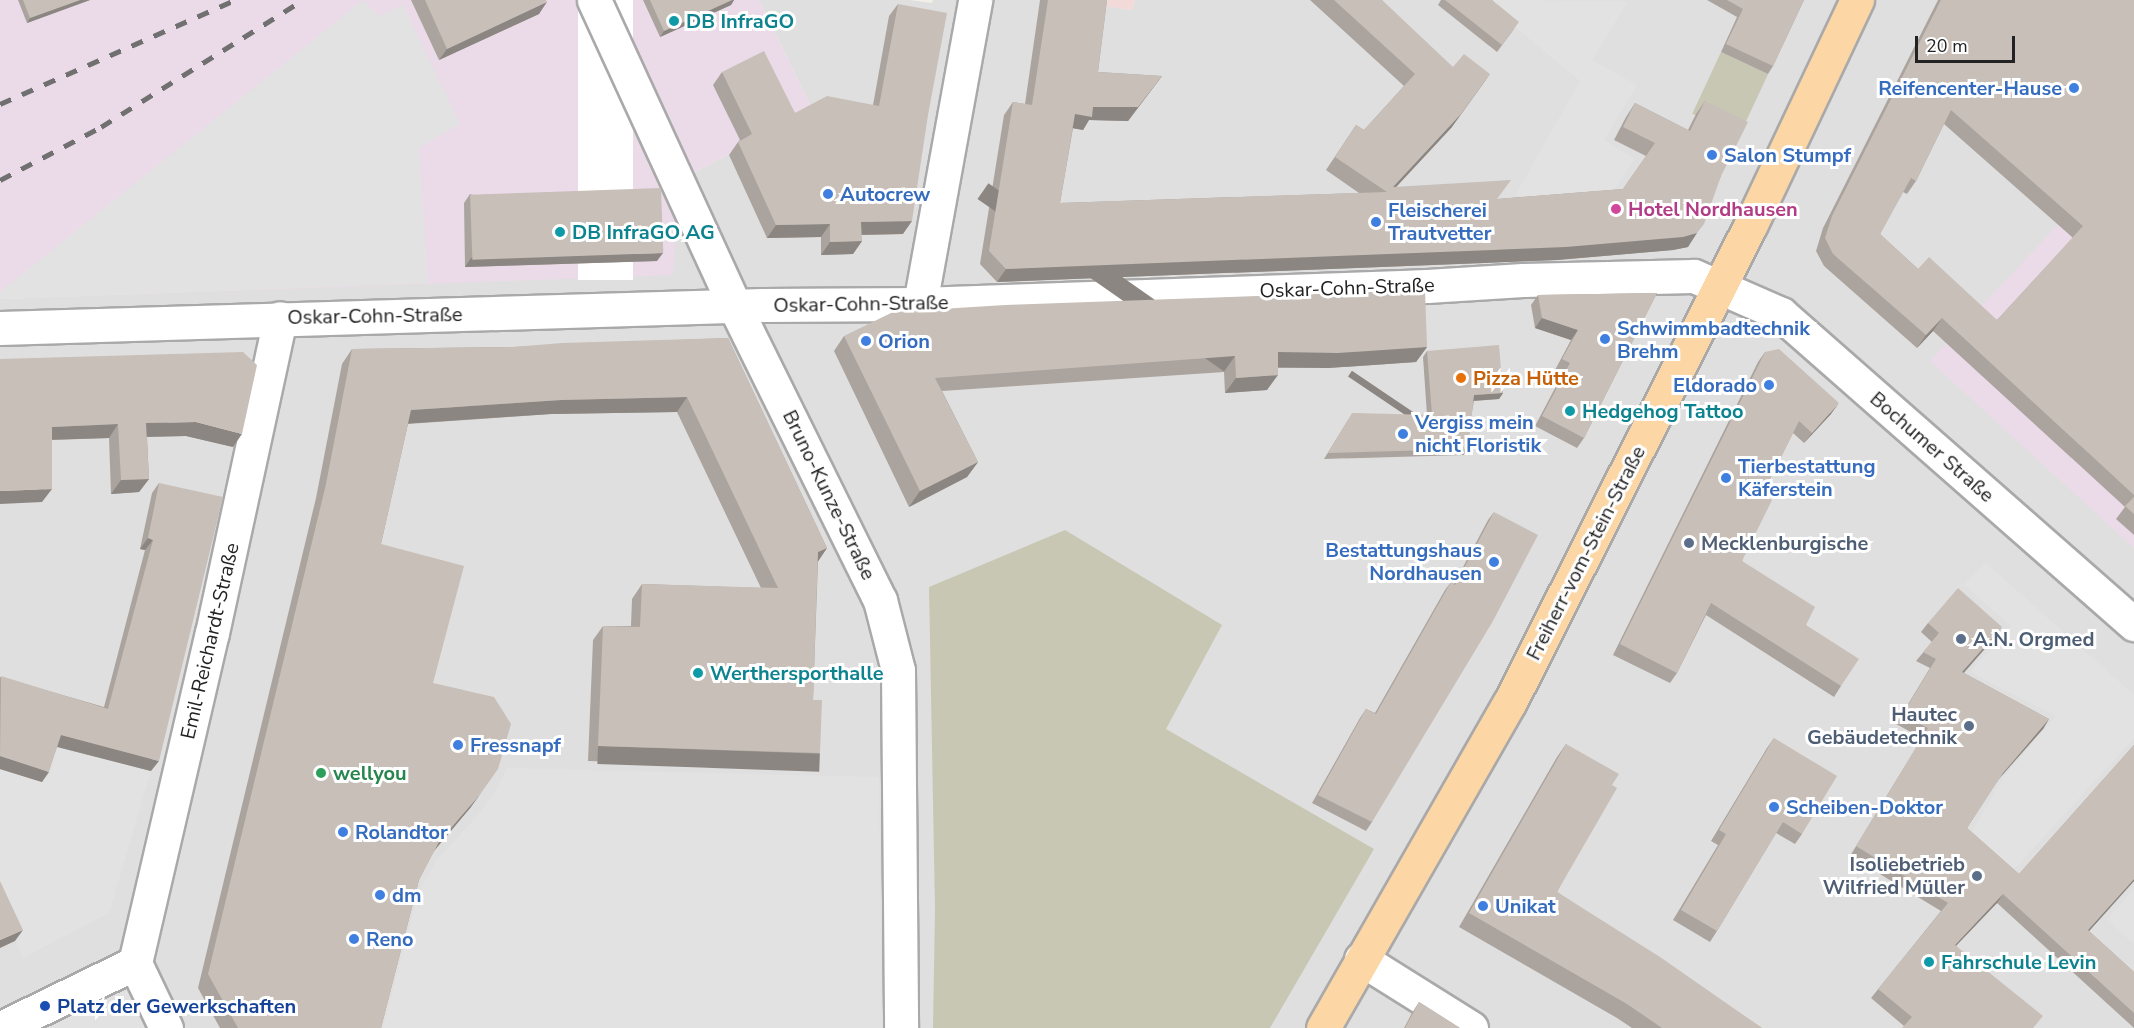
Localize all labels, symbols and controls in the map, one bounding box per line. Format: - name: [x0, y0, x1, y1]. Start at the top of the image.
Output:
- place label: DB InfraGO: [686, 9, 794, 33]
- marker: DB InfraGO: [667, 14, 681, 28]
- scale bar: [1918, 24, 2018, 62]
- text: 20 m: [1926, 34, 1968, 58]
- place label: Reifencenter-Hause: [1878, 76, 2062, 100]
- marker: Reifencenter-Hause: [2067, 81, 2081, 95]
- place label: Salon Stumpf: [1724, 143, 1851, 167]
- marker: Salon Stumpf: [1705, 148, 1719, 162]
- place label: Autocrew: [840, 182, 930, 206]
- marker: Autocrew: [821, 187, 835, 201]
- place label: Hotel Nordhausen: [1628, 197, 1798, 221]
- place label: Fleischerei Trautvetter: [1388, 198, 1491, 245]
- marker: Hotel Nordhausen: [1609, 202, 1623, 216]
- marker: Fleischerei Trautvetter: [1369, 215, 1383, 229]
- place label: DB InfraGO AG: [572, 220, 715, 244]
- marker: DB InfraGO AG: [553, 225, 567, 239]
- street label: Oskar-Cohn-Straße: [1259, 273, 1435, 303]
- street label: Oskar-Cohn-Straße: [773, 290, 949, 318]
- street label: Oskar-Cohn-Straße: [287, 302, 463, 330]
- place label: Schwimmbadtechnik Brehm: [1617, 316, 1810, 363]
- place label: Orion: [878, 329, 930, 353]
- marker: Schwimmbadtechnik Brehm: [1598, 332, 1612, 346]
- marker: Orion: [859, 334, 873, 348]
- place label: Pizza Hütte: [1473, 366, 1579, 390]
- marker: Pizza Hütte: [1454, 371, 1468, 385]
- place label: Eldorado: [1673, 373, 1757, 397]
- marker: Eldorado: [1762, 378, 1776, 392]
- street label: Bochumer Straße: [1865, 387, 1999, 507]
- place label: Hedgehog Tattoo: [1582, 399, 1743, 423]
- marker: Hedgehog Tattoo: [1563, 404, 1577, 418]
- street label: Bruno-Kunze-Straße: [777, 406, 881, 584]
- place label: Vergiss mein nicht Floristik: [1415, 410, 1541, 457]
- marker: Vergiss mein nicht Floristik: [1396, 427, 1410, 441]
- street label: Freiherr-vom-Stein-Straße: [1521, 442, 1651, 664]
- place label: Tierbestattung Käferstein: [1738, 454, 1875, 501]
- marker: Tierbestattung Käferstein: [1719, 471, 1733, 485]
- place label: Mecklenburgische: [1701, 531, 1868, 555]
- marker: Mecklenburgische: [1682, 536, 1696, 550]
- place label: Bestattungshaus Nordhausen: [1325, 538, 1482, 585]
- street label: Emil-Reichardt-Straße: [176, 540, 244, 742]
- marker: Bestattungshaus Nordhausen: [1487, 555, 1501, 569]
- place label: A.N. Orgmed: [1973, 627, 2094, 651]
- marker: A.N. Orgmed: [1954, 632, 1968, 646]
- place label: Werthersporthalle: [710, 661, 884, 685]
- marker: Werthersporthalle: [691, 666, 705, 680]
- place label: Hautec Gebäudetechnik: [1807, 702, 1957, 749]
- marker: Hautec Gebäudetechnik: [1962, 719, 1976, 733]
- place label: Fressnapf: [470, 733, 561, 757]
- marker: Fressnapf: [451, 738, 465, 752]
- place label: wellyou: [333, 761, 407, 785]
- marker: wellyou: [314, 766, 328, 780]
- place label: Scheiben-Doktor: [1786, 795, 1943, 819]
- marker: Scheiben-Doktor: [1767, 800, 1781, 814]
- place label: Rolandtor: [355, 820, 448, 844]
- marker: Rolandtor: [336, 825, 350, 839]
- place label: Isoliebetrieb Wilfried Müller: [1823, 852, 1965, 899]
- marker: Isoliebetrieb Wilfried Müller: [1970, 869, 1984, 883]
- place label: dm: [392, 883, 422, 907]
- marker: dm: [373, 888, 387, 902]
- place label: Unikat: [1495, 894, 1556, 918]
- marker: Unikat: [1476, 899, 1490, 913]
- place label: Reno: [366, 927, 414, 951]
- marker: Reno: [347, 932, 361, 946]
- place label: Fahrschule Levin: [1941, 950, 2096, 974]
- marker: Fahrschule Levin: [1922, 955, 1936, 969]
- place label: Platz der Gewerkschaften: [57, 994, 296, 1018]
- marker: Platz der Gewerkschaften: [38, 999, 52, 1013]

